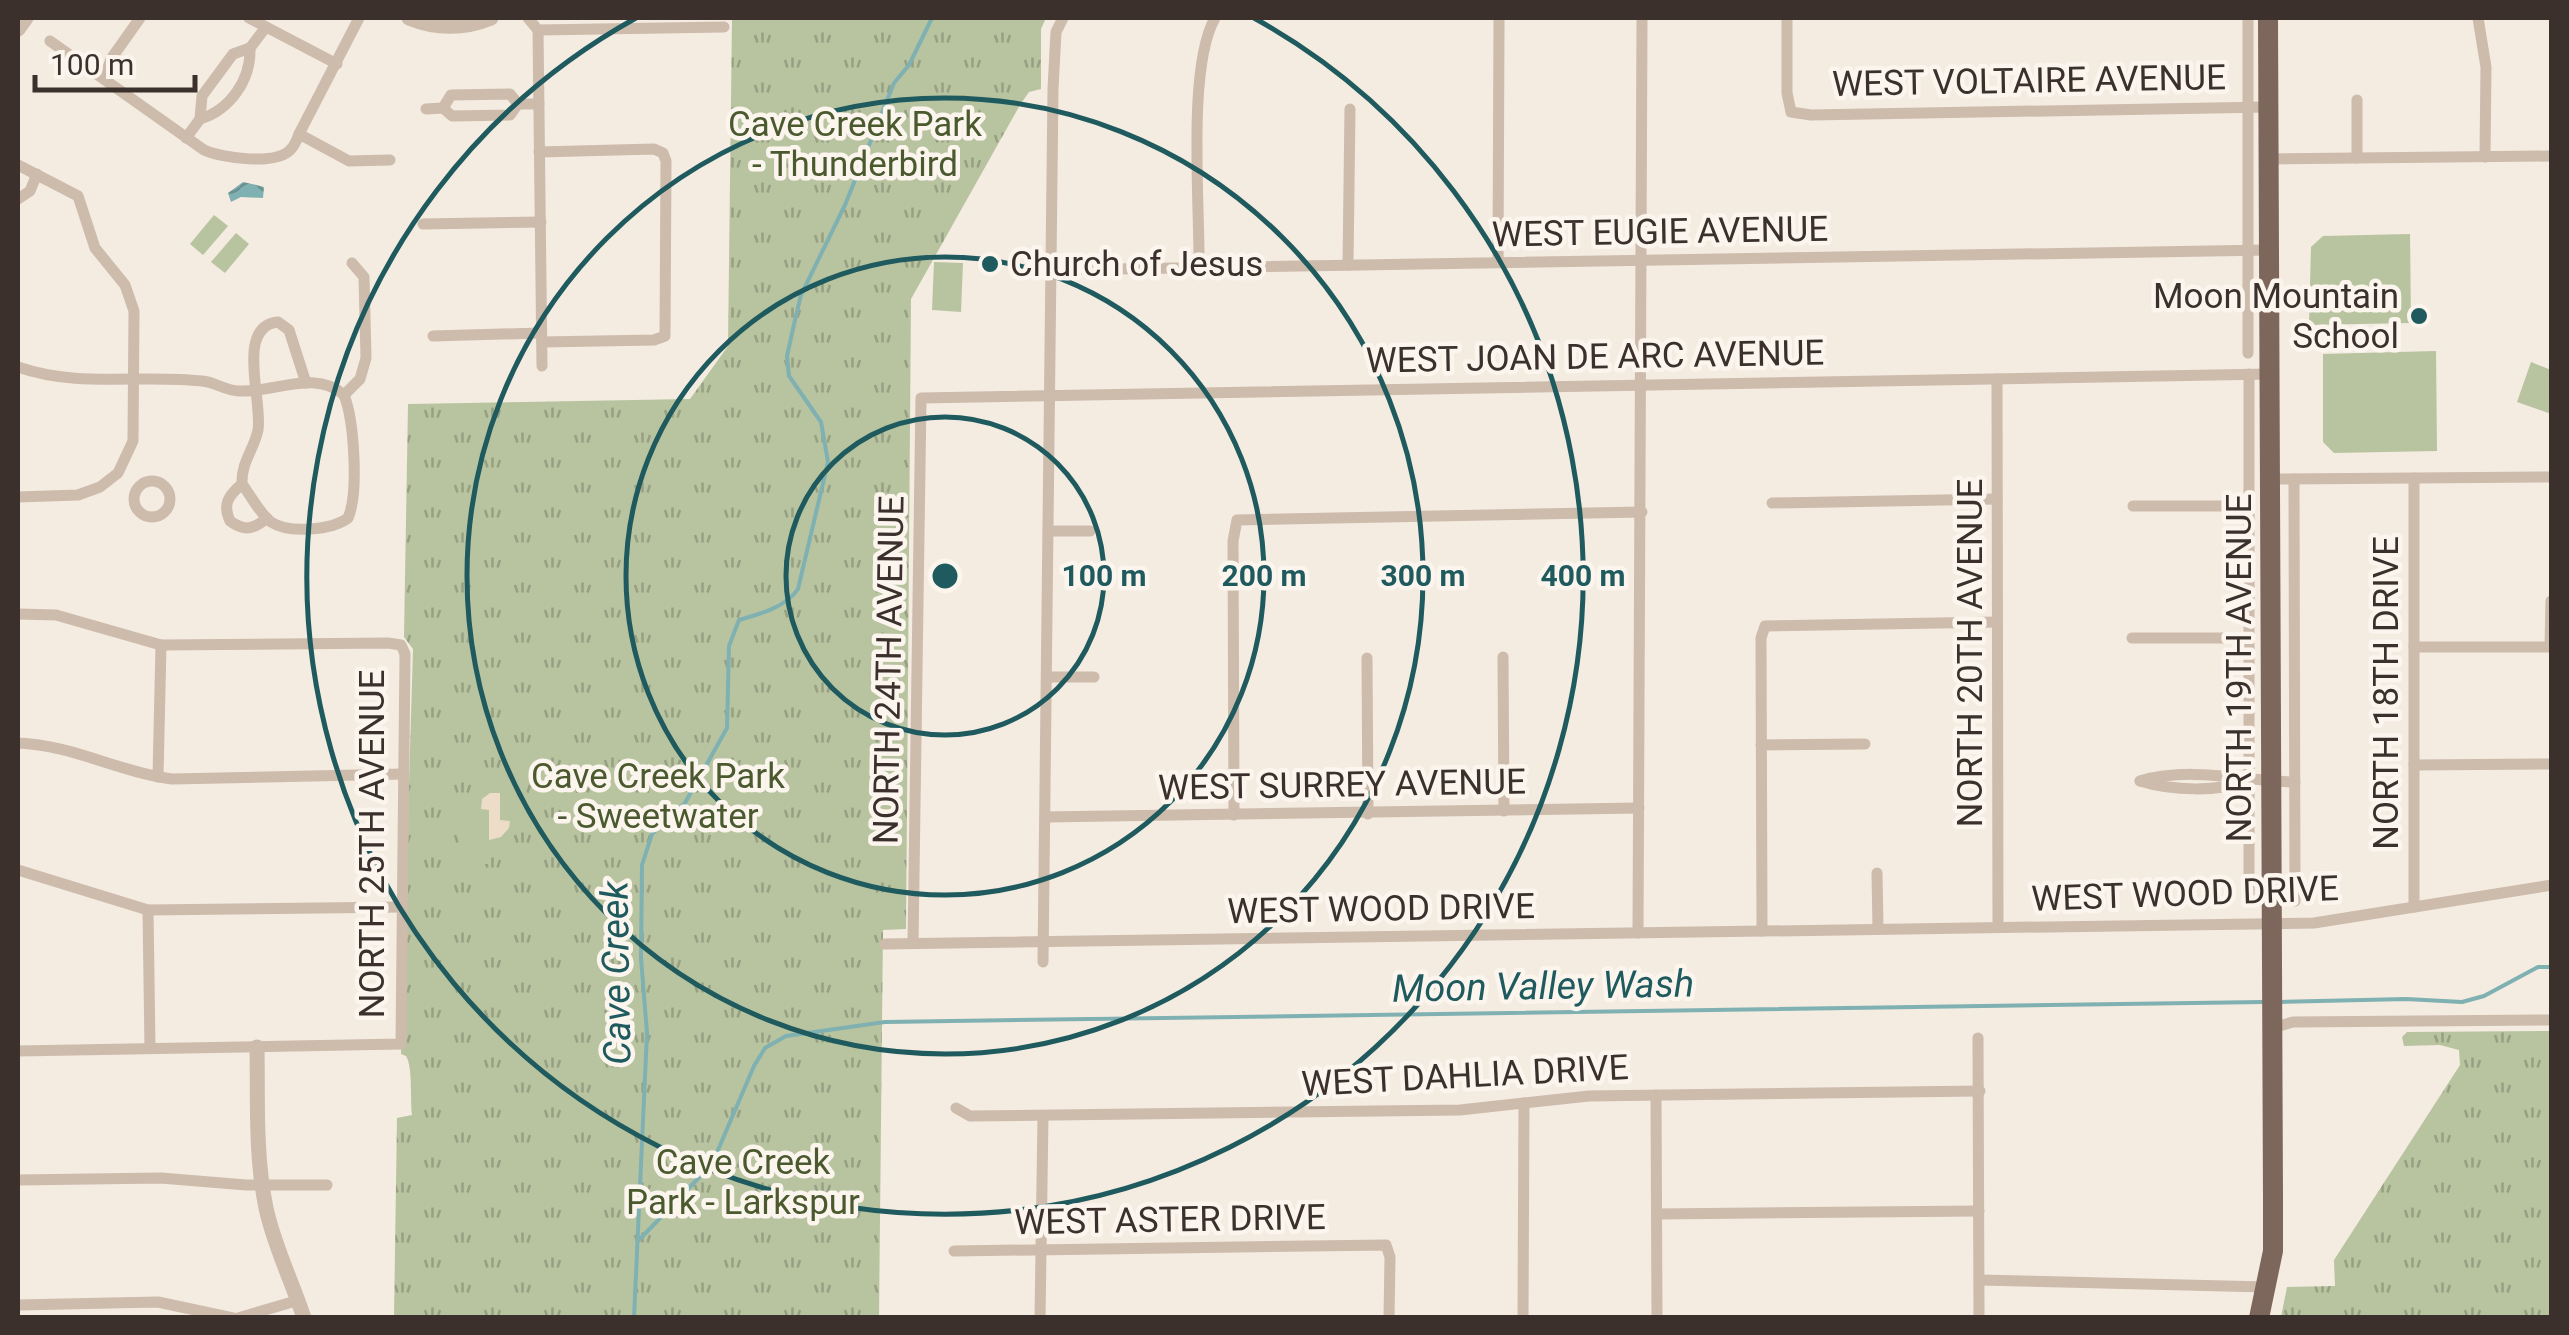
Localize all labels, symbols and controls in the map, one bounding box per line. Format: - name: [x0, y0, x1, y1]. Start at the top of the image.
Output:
- scale bar: [35, 30, 195, 92]
- text: 100 m: [50, 47, 134, 82]
- street label: WEST VOLTAIRE AVENUE: [1832, 57, 2226, 105]
- park label: Cave Creek Park - Thunderbird: [728, 104, 982, 185]
- street label: WEST EUGIE AVENUE: [1492, 209, 1828, 255]
- place label: Church of Jesus: [1010, 244, 1263, 285]
- marker: Church of Jesus: [979, 253, 1001, 275]
- place label: Moon Mountain School: [2153, 276, 2399, 357]
- marker: Moon Mountain School: [2408, 305, 2430, 327]
- street label: WEST JOAN DE ARC AVENUE: [1365, 333, 1825, 381]
- street label: NORTH 20TH AVENUE: [1950, 479, 1991, 827]
- street label: NORTH 19TH AVENUE: [2219, 494, 2260, 842]
- street label: NORTH 24TH AVENUE: [865, 495, 913, 845]
- street label: NORTH 18TH DRIVE: [2366, 536, 2407, 850]
- centre of rings: [927, 558, 963, 594]
- text: 100 m: [1061, 558, 1147, 593]
- text: 200 m: [1221, 558, 1307, 593]
- text: 300 m: [1380, 558, 1466, 593]
- text: 400 m: [1540, 558, 1626, 593]
- street label: NORTH 25TH AVENUE: [352, 670, 393, 1018]
- park label: Cave Creek Park - Sweetwater: [531, 756, 785, 837]
- street label: WEST SURREY AVENUE: [1158, 761, 1526, 809]
- street label: WEST WOOD DRIVE: [2031, 868, 2339, 920]
- water label: Cave Creek: [592, 879, 640, 1065]
- street label: WEST WOOD DRIVE: [1227, 886, 1535, 932]
- water label: Moon Valley Wash: [1392, 961, 1694, 1011]
- street label: WEST DAHLIA DRIVE: [1300, 1047, 1630, 1105]
- park label: Cave Creek Park - Larkspur: [626, 1142, 860, 1223]
- street label: WEST ASTER DRIVE: [1014, 1197, 1326, 1243]

